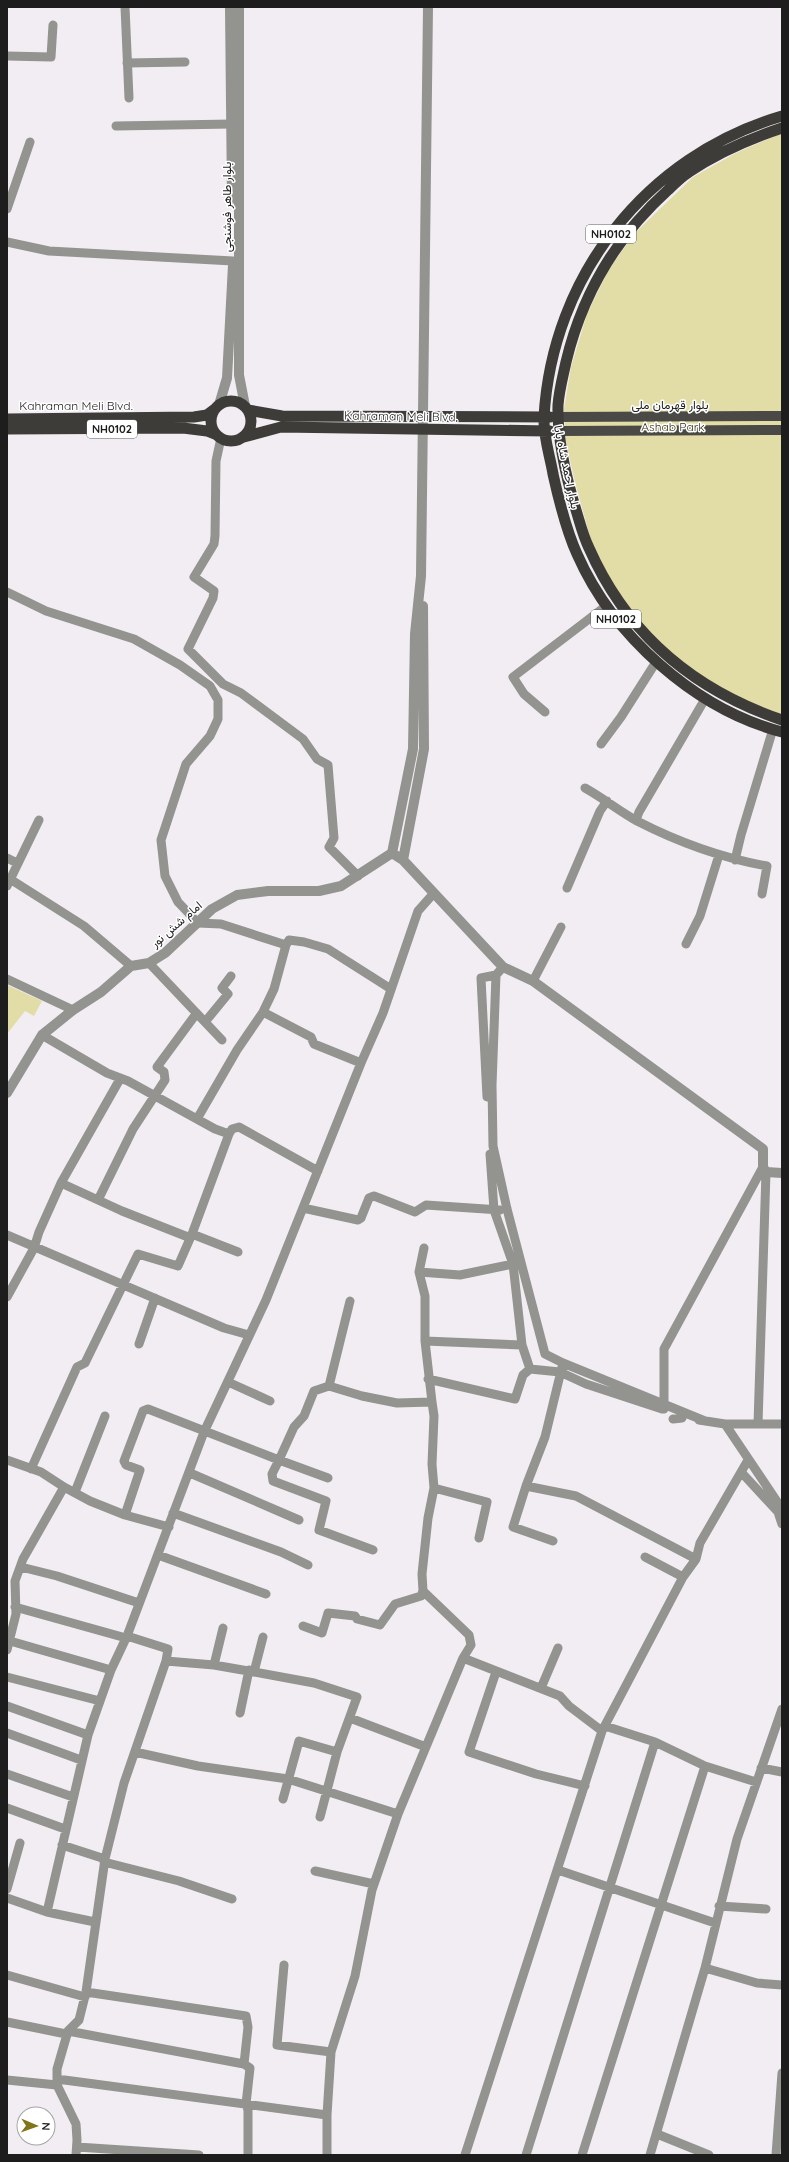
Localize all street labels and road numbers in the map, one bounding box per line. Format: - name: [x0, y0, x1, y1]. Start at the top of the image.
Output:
- street label: بلوار طاهر فوشنجی: [219, 162, 235, 252]
- road number: NH0102: [586, 225, 636, 243]
- street label: بلوار قهرمان ملی: [632, 397, 708, 413]
- street label: Kahraman Meli Blvd.: [19, 398, 133, 413]
- street label: Kahraman Meli Blvd.: [344, 408, 458, 424]
- road number: NH0102: [87, 420, 137, 438]
- street label: بلوار احمد شاه بابا: [550, 424, 583, 510]
- road number: NH0102: [591, 610, 641, 628]
- street label: امام شش نور: [146, 898, 205, 952]

